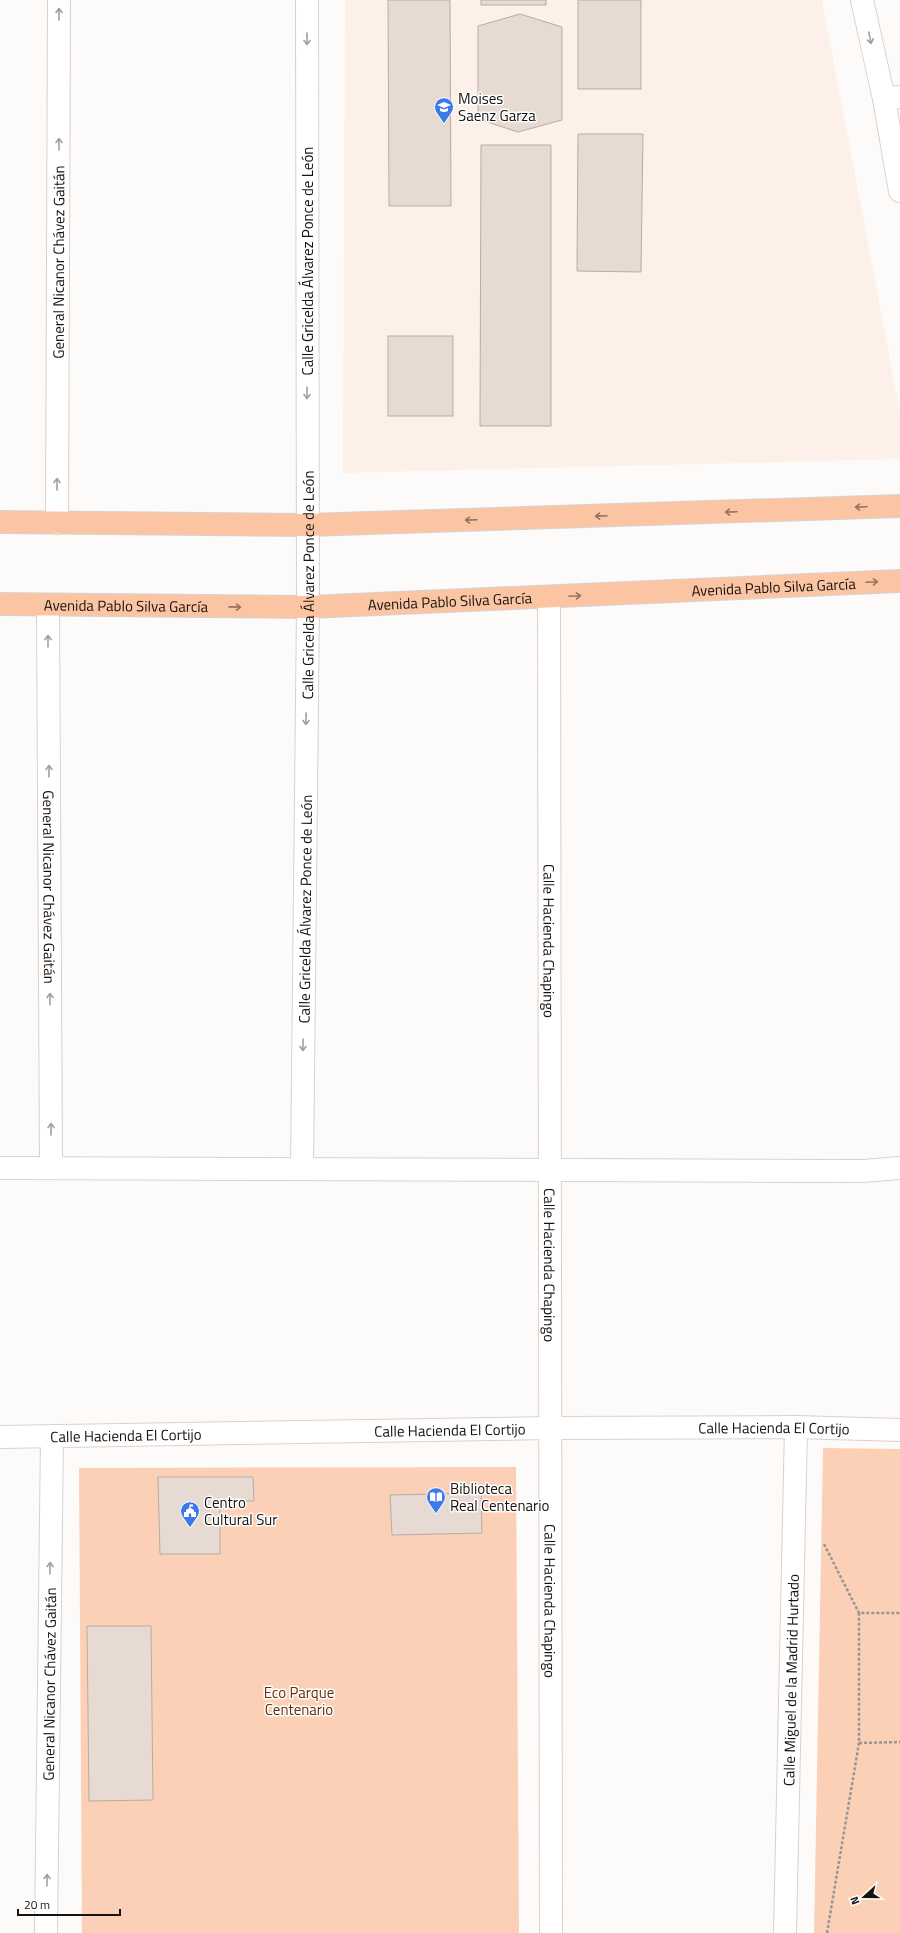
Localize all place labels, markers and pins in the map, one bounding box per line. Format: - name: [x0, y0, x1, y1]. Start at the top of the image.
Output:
- place label: Moises Saenz Garza: [458, 87, 536, 127]
- school or university icon: Moises Saenz Garza: [433, 96, 455, 124]
- place label: Biblioteca Real Centenario: [450, 1477, 549, 1517]
- library icon: Biblioteca Real Centenario: [425, 1486, 447, 1514]
- place label: Centro Cultural Sur: [204, 1491, 277, 1531]
- public building icon: Centro Cultural Sur: [179, 1500, 201, 1528]

